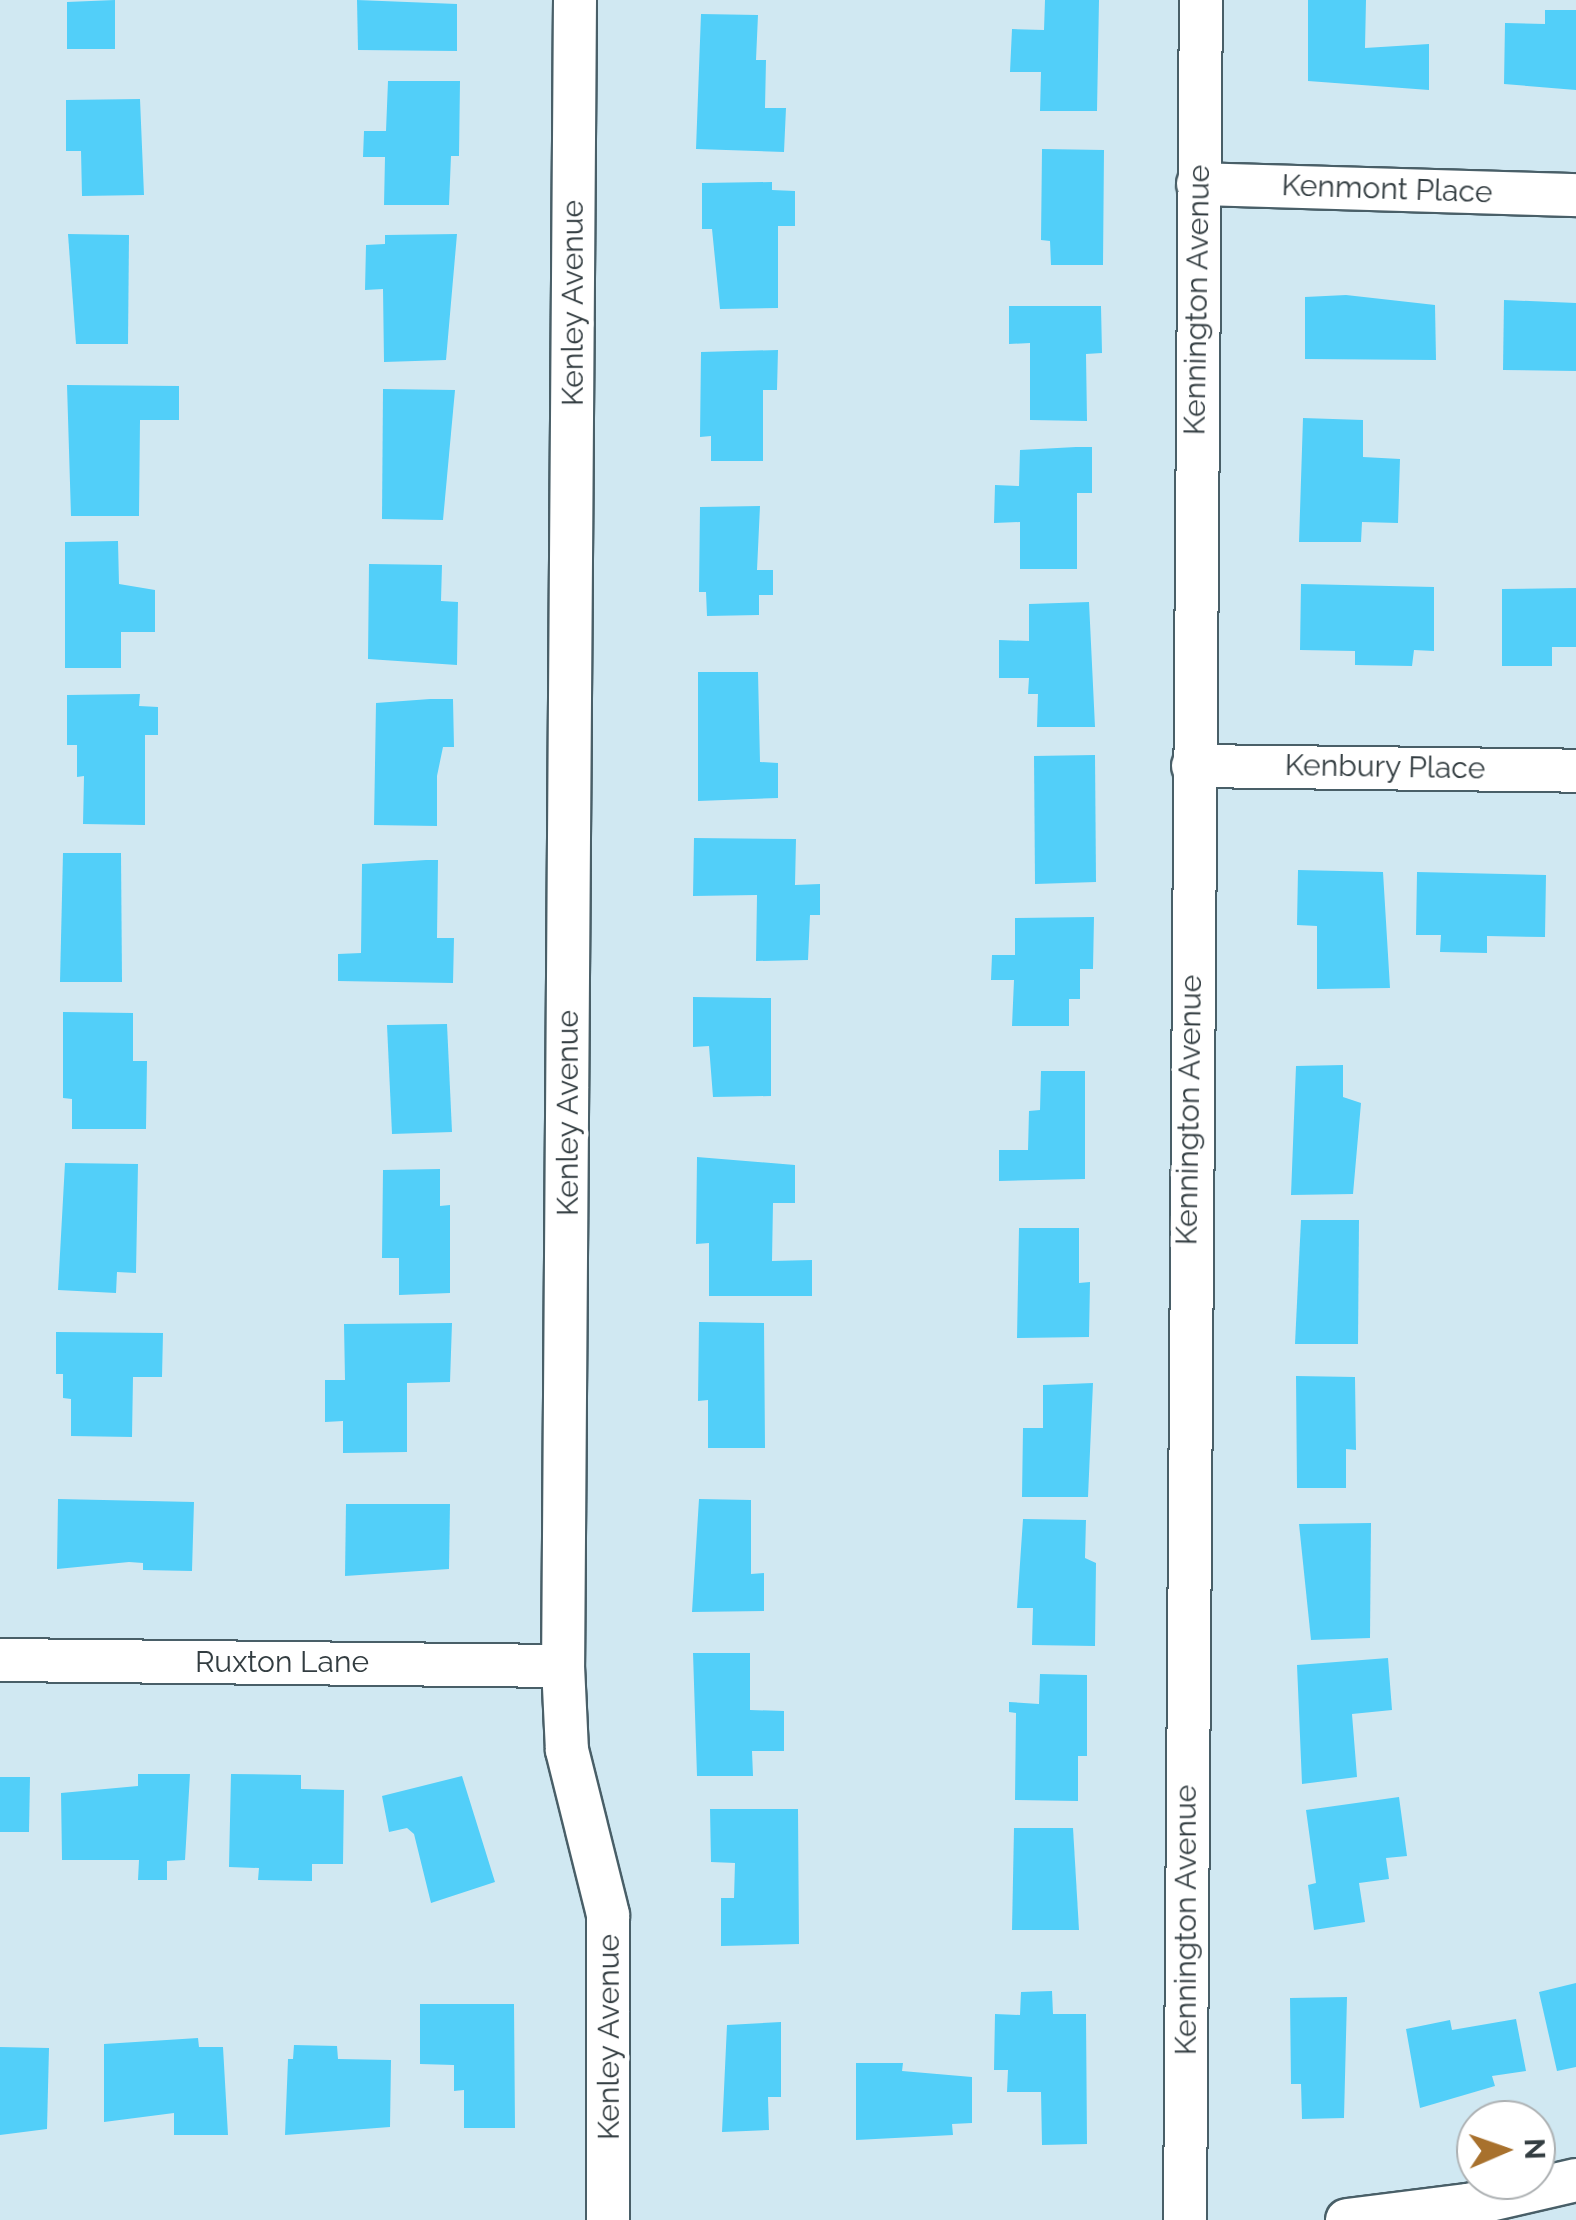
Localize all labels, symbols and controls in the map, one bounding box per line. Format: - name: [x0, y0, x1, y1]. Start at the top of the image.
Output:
- street label: Kennington Avenue: [1177, 164, 1217, 436]
- street label: Kenmont Place: [1281, 167, 1493, 211]
- street label: Kenley Avenue: [555, 199, 591, 407]
- street label: Kenbury Place: [1284, 747, 1486, 787]
- street label: Kennington Avenue: [1169, 974, 1209, 1246]
- street label: Kenley Avenue: [550, 1009, 586, 1217]
- street label: Ruxton Lane: [195, 1644, 369, 1680]
- street label: Kennington Avenue: [1168, 1784, 1204, 2056]
- street label: Kenley Avenue: [591, 1933, 627, 2141]
- north arrow: [1456, 2100, 1556, 2200]
- text: N: [1518, 2138, 1551, 2160]

